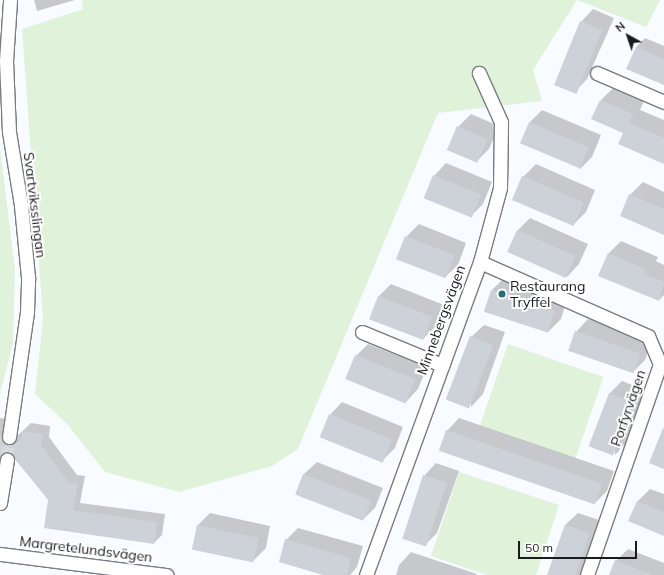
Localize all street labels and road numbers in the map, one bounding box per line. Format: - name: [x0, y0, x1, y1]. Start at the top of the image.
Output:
- street label: Svartviksslingan: [20, 151, 50, 259]
- street label: Minnebergsvägen: [413, 263, 469, 377]
- street label: Porfyrvägen: [607, 367, 649, 449]
- street label: Margretelundsvägen: [19, 533, 153, 565]

